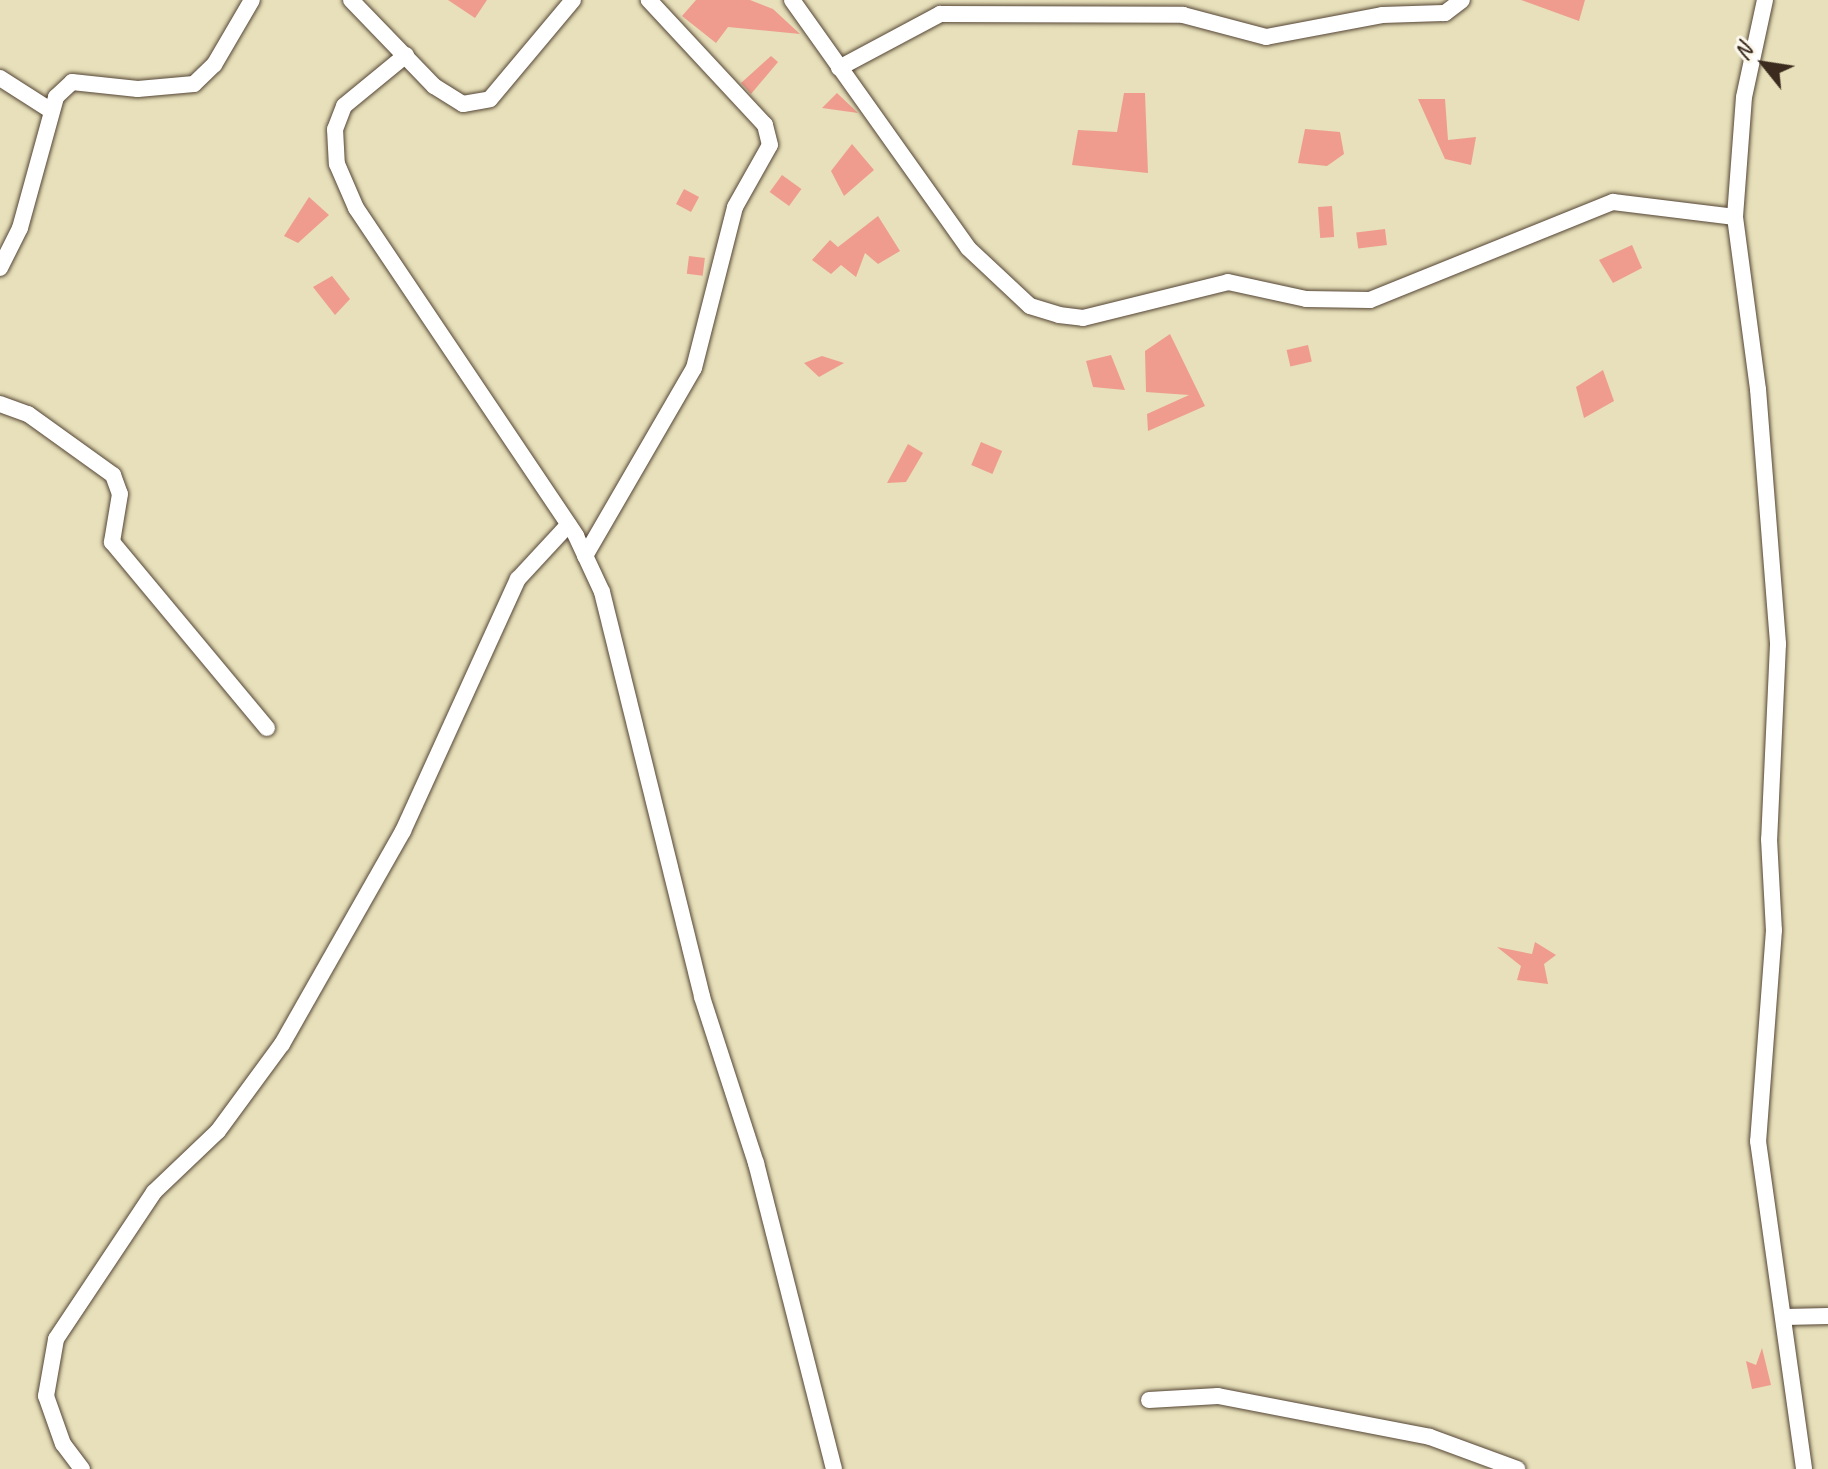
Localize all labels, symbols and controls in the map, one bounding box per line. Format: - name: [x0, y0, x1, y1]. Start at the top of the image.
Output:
- north arrow: [1724, 24, 1804, 104]
- text: N: [1728, 39, 1759, 65]

